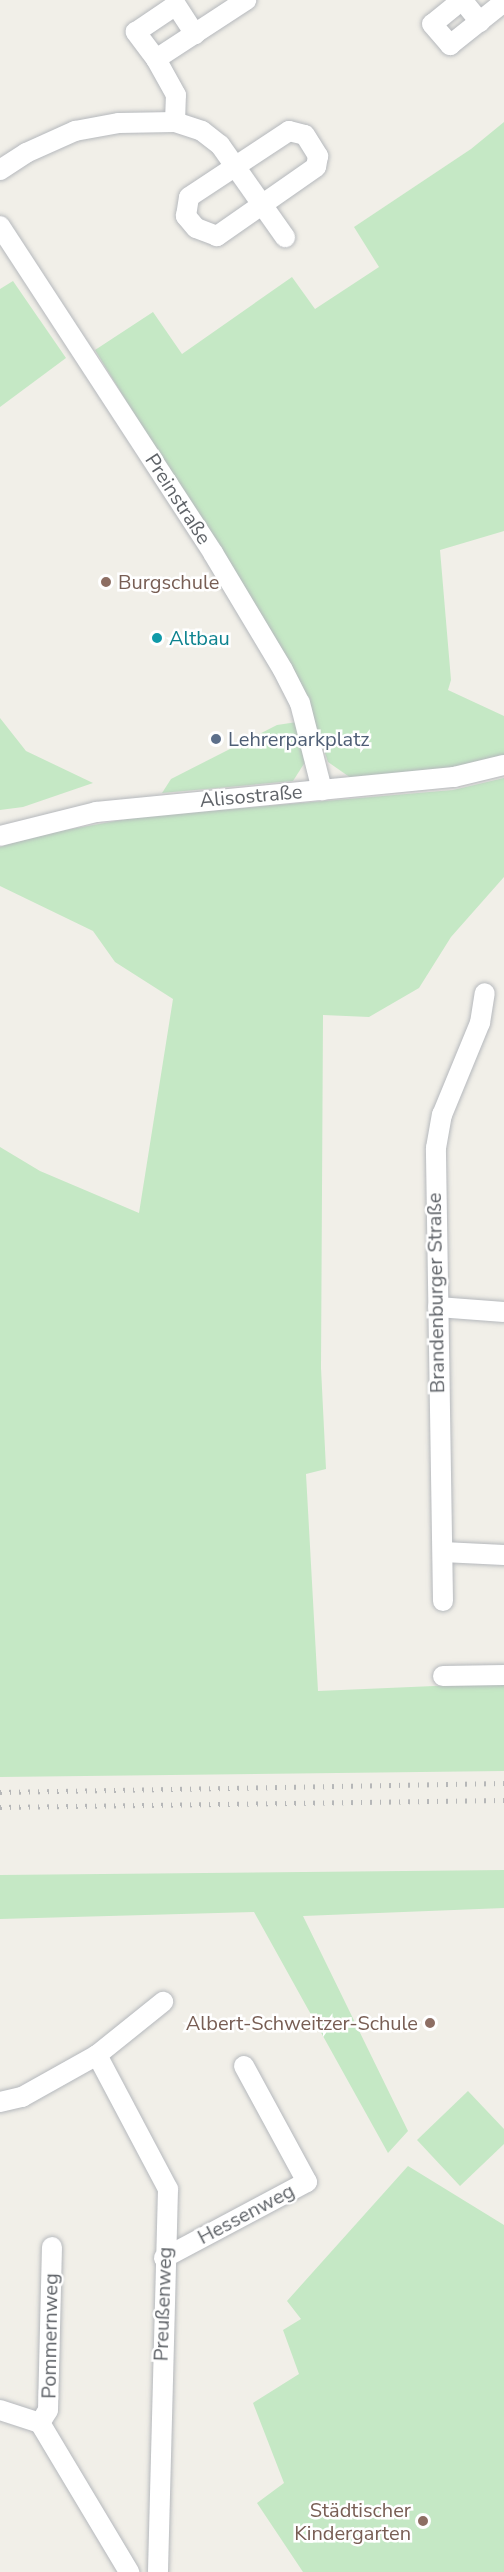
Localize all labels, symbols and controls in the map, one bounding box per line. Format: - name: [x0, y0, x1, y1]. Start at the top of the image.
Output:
- street label: Preinstraße: [140, 449, 216, 549]
- place label: Burgschule: [118, 570, 219, 594]
- marker: Burgschule: [99, 575, 113, 589]
- place label: Altbau: [169, 626, 230, 650]
- marker: Altbau: [150, 631, 164, 645]
- place label: Lehrerparkplatz: [228, 727, 369, 751]
- marker: Lehrerparkplatz: [209, 732, 223, 746]
- street label: Alisostraße: [199, 780, 303, 812]
- street label: Brandenburger Straße: [422, 1192, 450, 1394]
- place label: Albert-Schweitzer-Schule: [186, 2011, 418, 2035]
- marker: Albert-Schweitzer-Schule: [423, 2016, 437, 2030]
- street label: Hessenweg: [194, 2179, 298, 2249]
- street label: Preußenweg: [149, 2246, 177, 2362]
- street label: Pommernweg: [37, 2273, 63, 2399]
- place label: Städtischer Kindergarten: [294, 2498, 411, 2545]
- marker: Städtischer Kindergarten: [416, 2514, 430, 2528]

